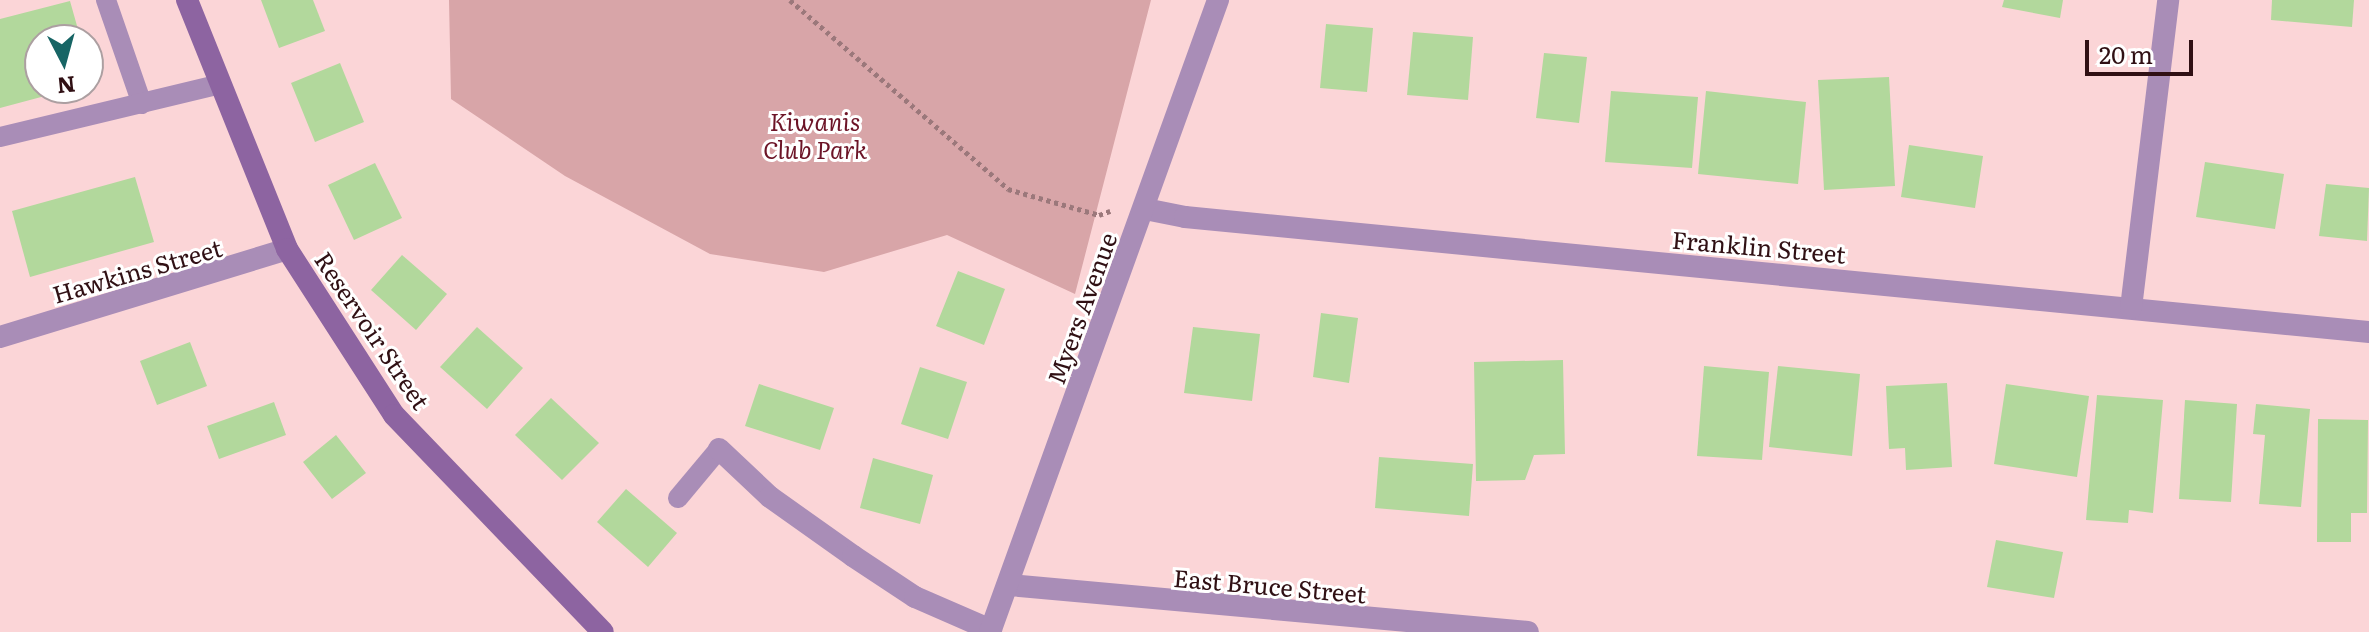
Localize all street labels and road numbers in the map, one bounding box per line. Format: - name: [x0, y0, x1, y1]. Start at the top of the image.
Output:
- street label: Franklin Street: [1671, 224, 1847, 268]
- street label: Myers Avenue: [1040, 228, 1122, 388]
- street label: Hawkins Street: [49, 232, 225, 308]
- street label: Reservoir Street: [310, 246, 436, 414]
- street label: East Bruce Street: [1172, 562, 1368, 608]

